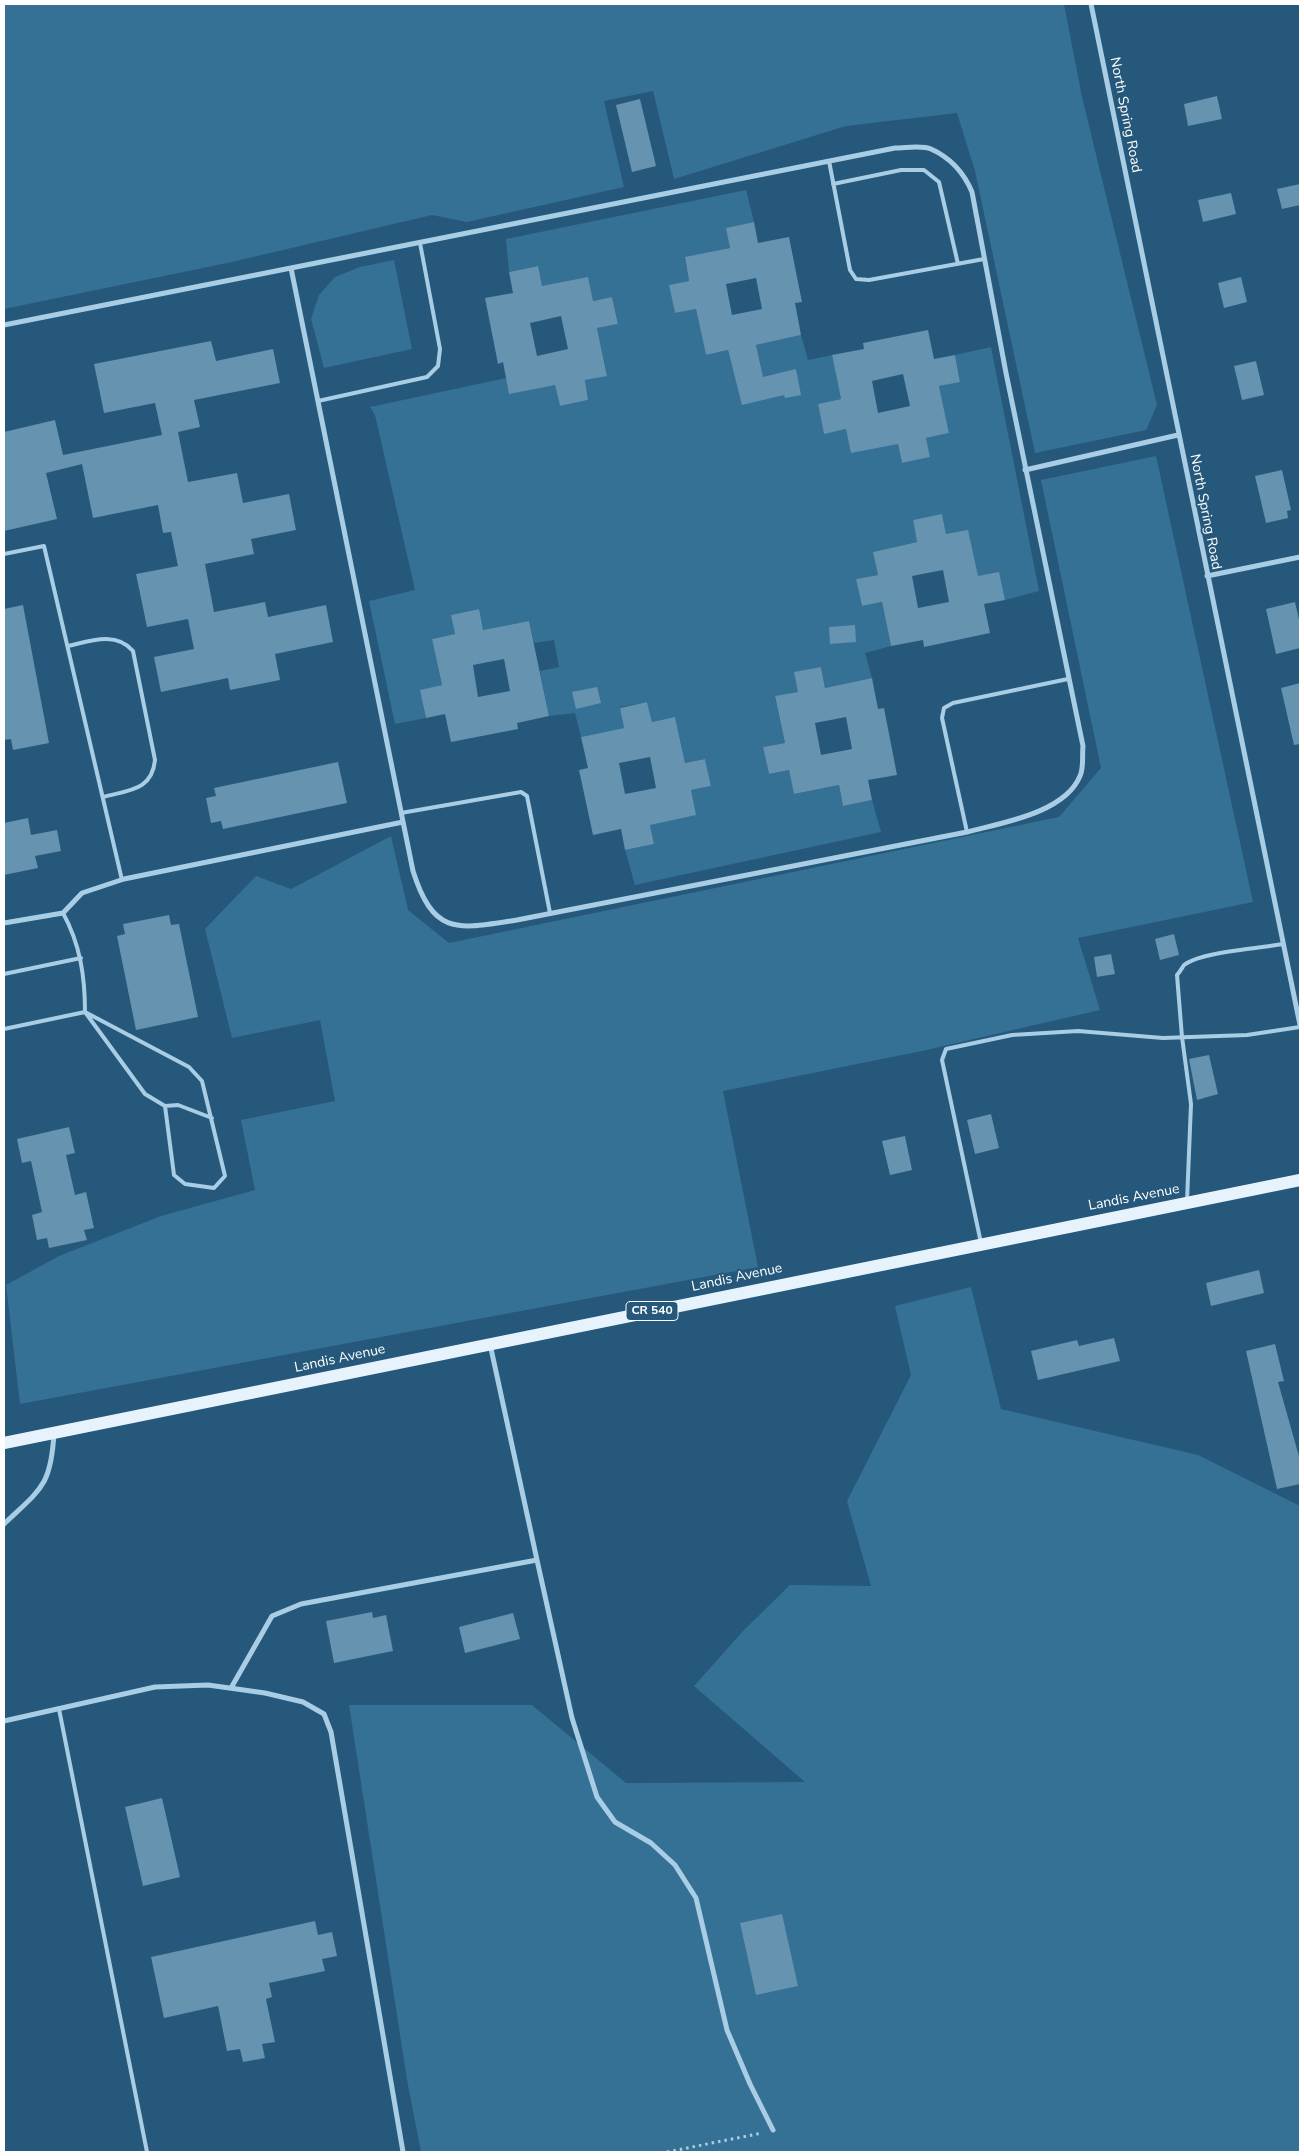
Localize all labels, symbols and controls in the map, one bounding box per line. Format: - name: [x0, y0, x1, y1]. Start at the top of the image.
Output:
- street label: North Spring Road: [1106, 56, 1144, 174]
- street label: North Spring Road: [1186, 453, 1224, 571]
- street label: Landis Avenue: [1087, 1181, 1181, 1215]
- street label: Landis Avenue: [690, 1260, 784, 1296]
- road number: CR 540: [626, 1302, 678, 1320]
- street label: Landis Avenue: [293, 1341, 387, 1377]

